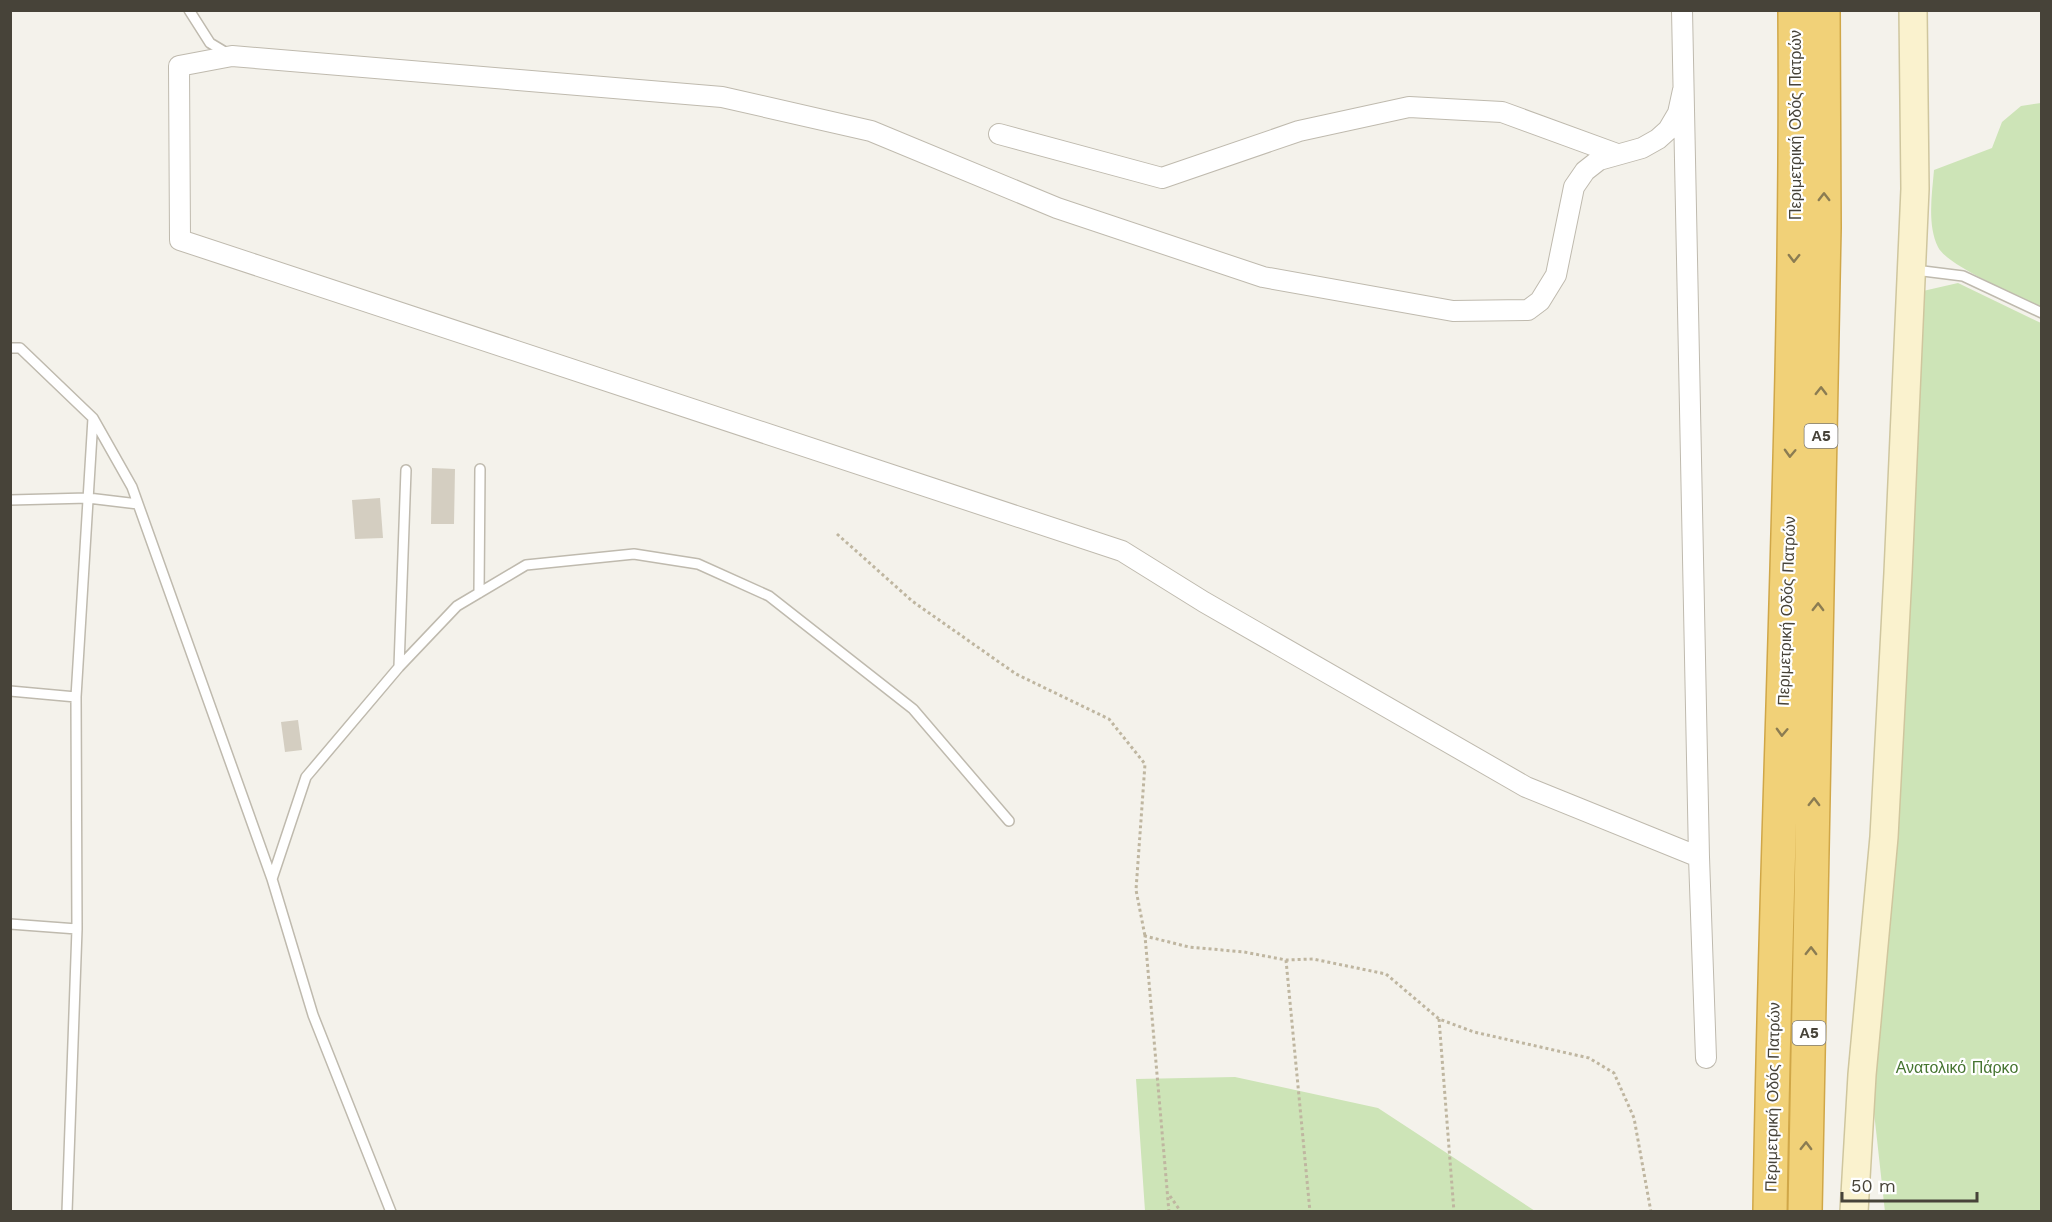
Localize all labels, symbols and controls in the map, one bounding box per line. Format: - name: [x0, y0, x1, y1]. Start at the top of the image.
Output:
- street label: Περιμετρική Οδός Πατρών: [1786, 30, 1805, 220]
- one-way arrow: [1818, 192, 1830, 201]
- one-way arrow: [1788, 253, 1800, 262]
- one-way arrow: [1815, 387, 1828, 396]
- road number: Α5: [1804, 424, 1838, 448]
- one-way arrow: [1784, 448, 1797, 457]
- street label: Περιμετρική Οδός Πατρών: [1774, 516, 1799, 706]
- one-way arrow: [1811, 603, 1824, 612]
- one-way arrow: [1775, 727, 1788, 736]
- one-way arrow: [1808, 798, 1820, 807]
- one-way arrow: [1805, 947, 1817, 956]
- street label: Περιμετρική Οδός Πατρών: [1761, 1002, 1784, 1192]
- road number: Α5: [1792, 1021, 1826, 1045]
- park label: Ανατολικό Πάρκο: [1896, 1058, 2018, 1077]
- one-way arrow: [1800, 1142, 1813, 1151]
- scale bar: [1842, 1165, 1977, 1203]
- text: 50 m: [1851, 1175, 1896, 1196]

